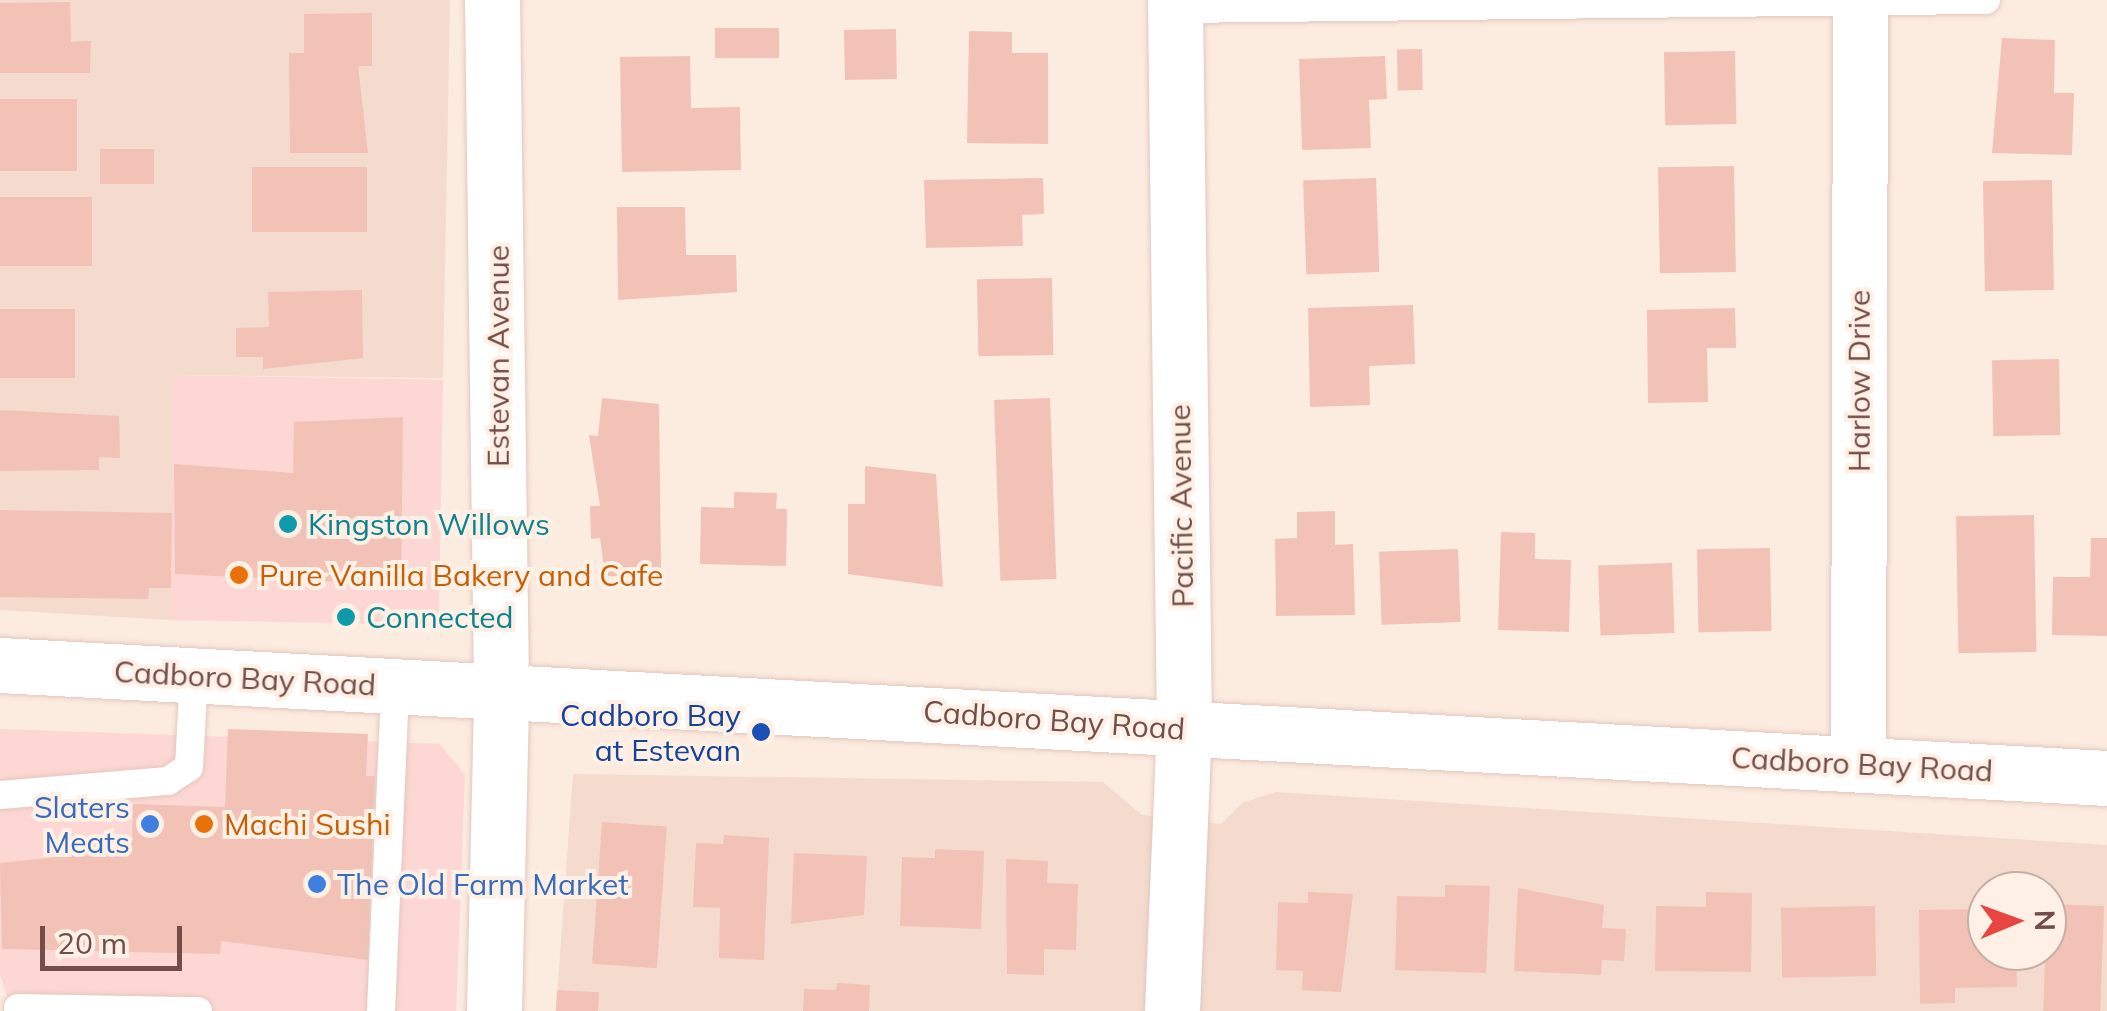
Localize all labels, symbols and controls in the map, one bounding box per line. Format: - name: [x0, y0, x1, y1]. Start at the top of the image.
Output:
- street label: Estevan Avenue: [480, 245, 516, 467]
- street label: Harlow Drive: [1841, 290, 1877, 472]
- street label: Pacific Avenue: [1161, 404, 1201, 608]
- place label: Kingston Willows: [308, 506, 550, 542]
- marker: Kingston Willows: [277, 513, 299, 535]
- place label: Pure Vanilla Bakery and Cafe: [259, 557, 663, 593]
- marker: Pure Vanilla Bakery and Cafe: [228, 564, 250, 586]
- place label: Connected: [366, 599, 514, 635]
- marker: Connected: [335, 606, 357, 628]
- street label: Cadboro Bay Road: [113, 653, 377, 703]
- street label: Cadboro Bay Road: [922, 693, 1186, 747]
- place label: Cadboro Bay at Estevan: [560, 697, 741, 768]
- marker: Cadboro Bay at Estevan: [750, 721, 772, 743]
- street label: Cadboro Bay Road: [1730, 739, 1994, 789]
- place label: Slaters Meats: [34, 789, 130, 860]
- place label: Machi Sushi: [224, 806, 391, 842]
- marker: Slaters Meats: [139, 813, 161, 835]
- marker: Machi Sushi: [193, 813, 215, 835]
- place label: The Old Farm Market: [337, 866, 629, 902]
- north arrow: [1967, 871, 2067, 971]
- marker: The Old Farm Market: [306, 873, 328, 895]
- scale bar: [45, 906, 188, 968]
- text: N: [2028, 910, 2063, 931]
- text: 20 m: [57, 924, 127, 962]

